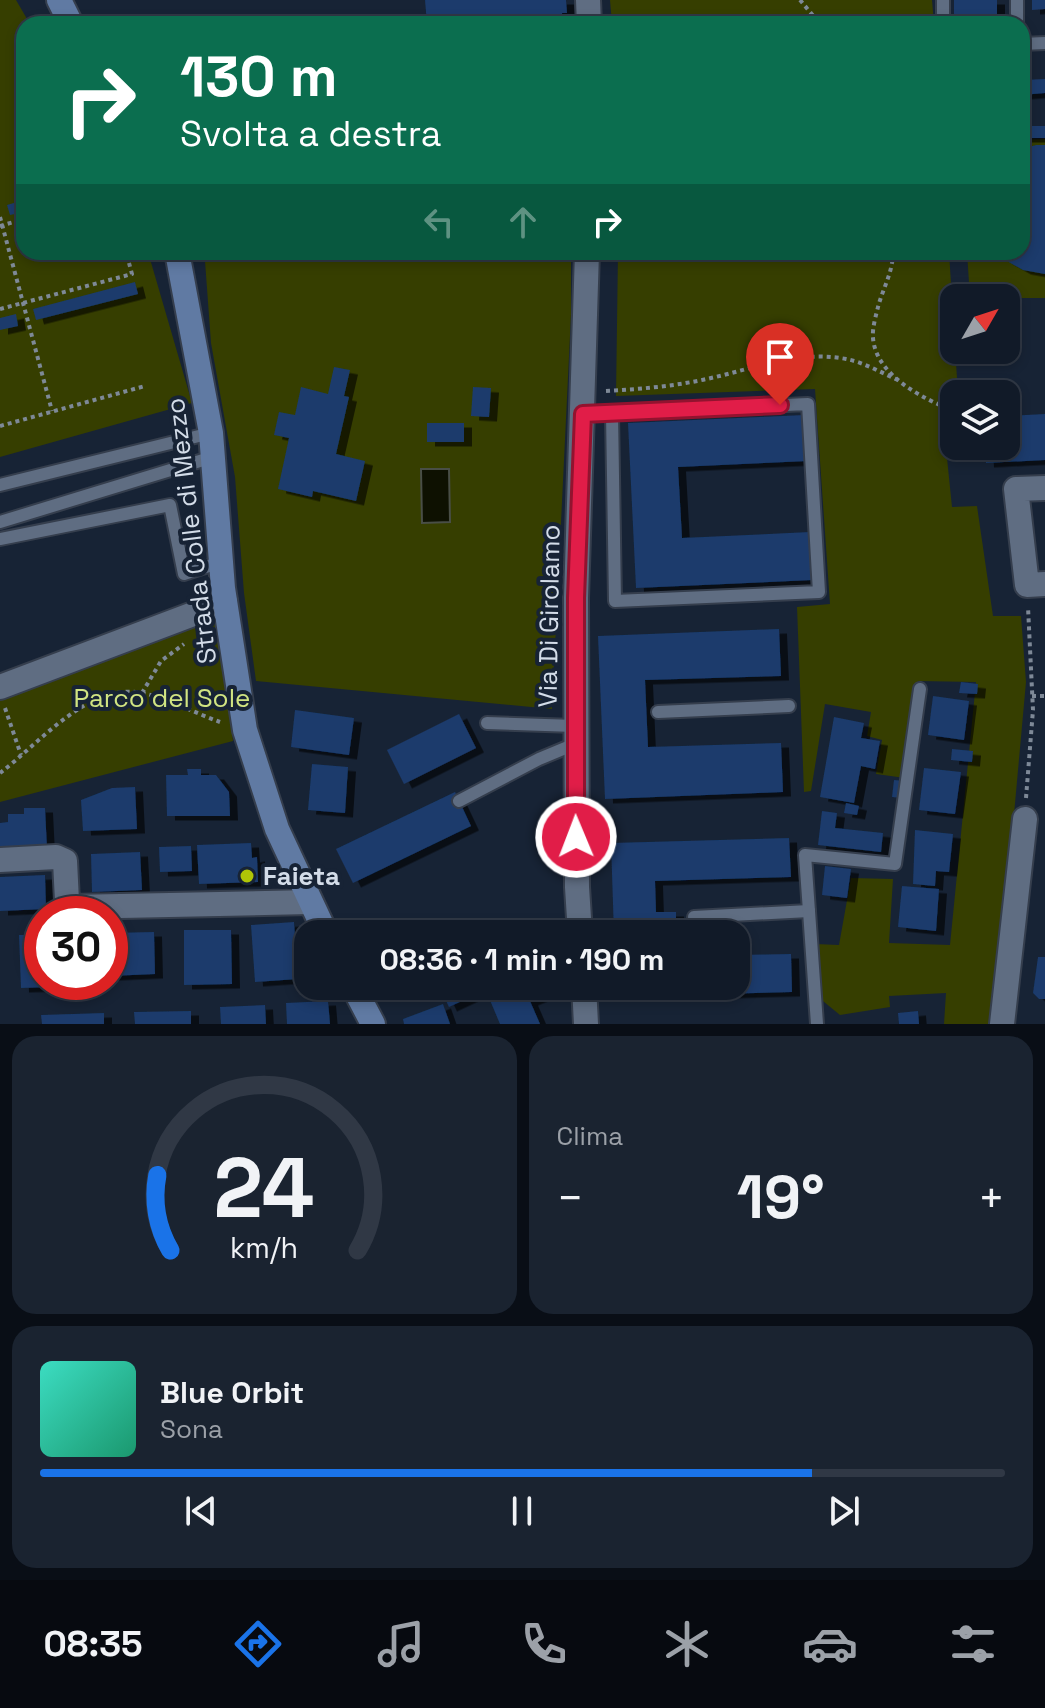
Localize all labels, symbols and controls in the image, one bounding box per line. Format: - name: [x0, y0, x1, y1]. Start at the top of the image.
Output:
- text: 130 m: [180, 41, 338, 112]
- icon: right: [48, 48, 152, 152]
- text: Svolta a destra: [180, 111, 441, 157]
- icon: left: [417, 200, 461, 244]
- icon: ahead: [501, 200, 545, 244]
- icon: right: [585, 200, 629, 244]
- north arrow: [940, 284, 1020, 364]
- map controls: [940, 284, 1020, 460]
- pin: [746, 323, 814, 405]
- icon: arrive: [758, 335, 802, 379]
- button: layers: [940, 380, 1020, 460]
- street label: Strada Colle di Mezzo: [158, 396, 224, 666]
- street label: Via Di Girolamo: [530, 524, 568, 708]
- park label: Parco del Sole: [74, 681, 250, 715]
- position arrow: [534, 795, 618, 879]
- place label: Faieta: [263, 859, 340, 893]
- marker: Faieta: [238, 867, 256, 885]
- speed limit sign: 30: [24, 896, 128, 1000]
- text: 08:36 · 1 min · 190 m: [380, 940, 664, 979]
- text: Clima: [557, 1119, 623, 1153]
- text: 24: [214, 1135, 315, 1241]
- text: 19°: [737, 1159, 825, 1236]
- text: −: [557, 1170, 584, 1226]
- text: +: [978, 1170, 1005, 1226]
- text: km/h: [230, 1230, 298, 1266]
- text: Blue Orbit: [160, 1373, 304, 1412]
- text: Sona: [160, 1412, 223, 1446]
- icon: previous: [179, 1489, 223, 1533]
- icon: pause: [500, 1489, 544, 1533]
- icon: next: [822, 1489, 866, 1533]
- icon: directions: [230, 1616, 286, 1672]
- icon: music: [373, 1616, 429, 1672]
- icon: phone: [516, 1616, 572, 1672]
- icon: climate: [659, 1616, 715, 1672]
- icon: car: [802, 1616, 858, 1672]
- icon: filters: [945, 1616, 1001, 1672]
- text: 08:35: [44, 1621, 143, 1667]

